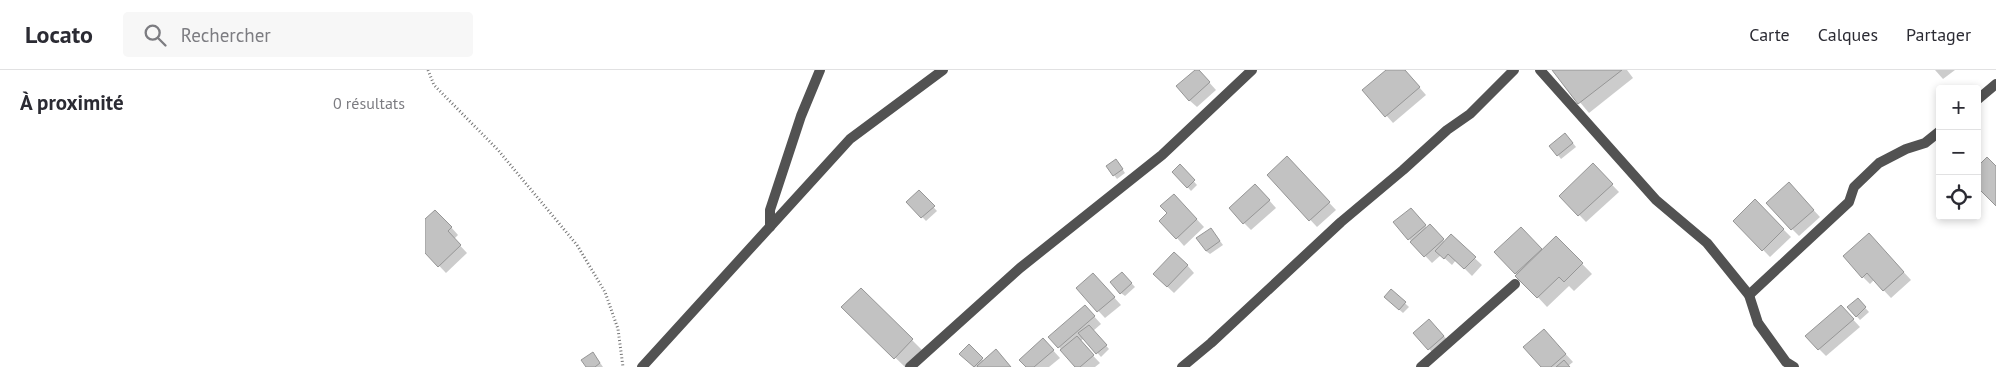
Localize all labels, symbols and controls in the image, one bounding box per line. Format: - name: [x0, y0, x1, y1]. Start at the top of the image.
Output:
- search box: [123, 12, 473, 57]
- text: Locato: [25, 19, 93, 50]
- icon: search: [141, 21, 169, 49]
- text: Rechercher: [181, 23, 271, 47]
- text: Carte: [1749, 23, 1790, 46]
- text: Calques: [1818, 23, 1878, 46]
- text: Partager: [1906, 23, 1971, 46]
- map controls: [1936, 85, 1981, 220]
- button: +: [1936, 85, 1981, 130]
- text: À proximité: [20, 89, 124, 116]
- text: 0 résultats: [333, 93, 405, 113]
- button: −: [1936, 130, 1981, 175]
- button: locate: [1936, 175, 1981, 220]

